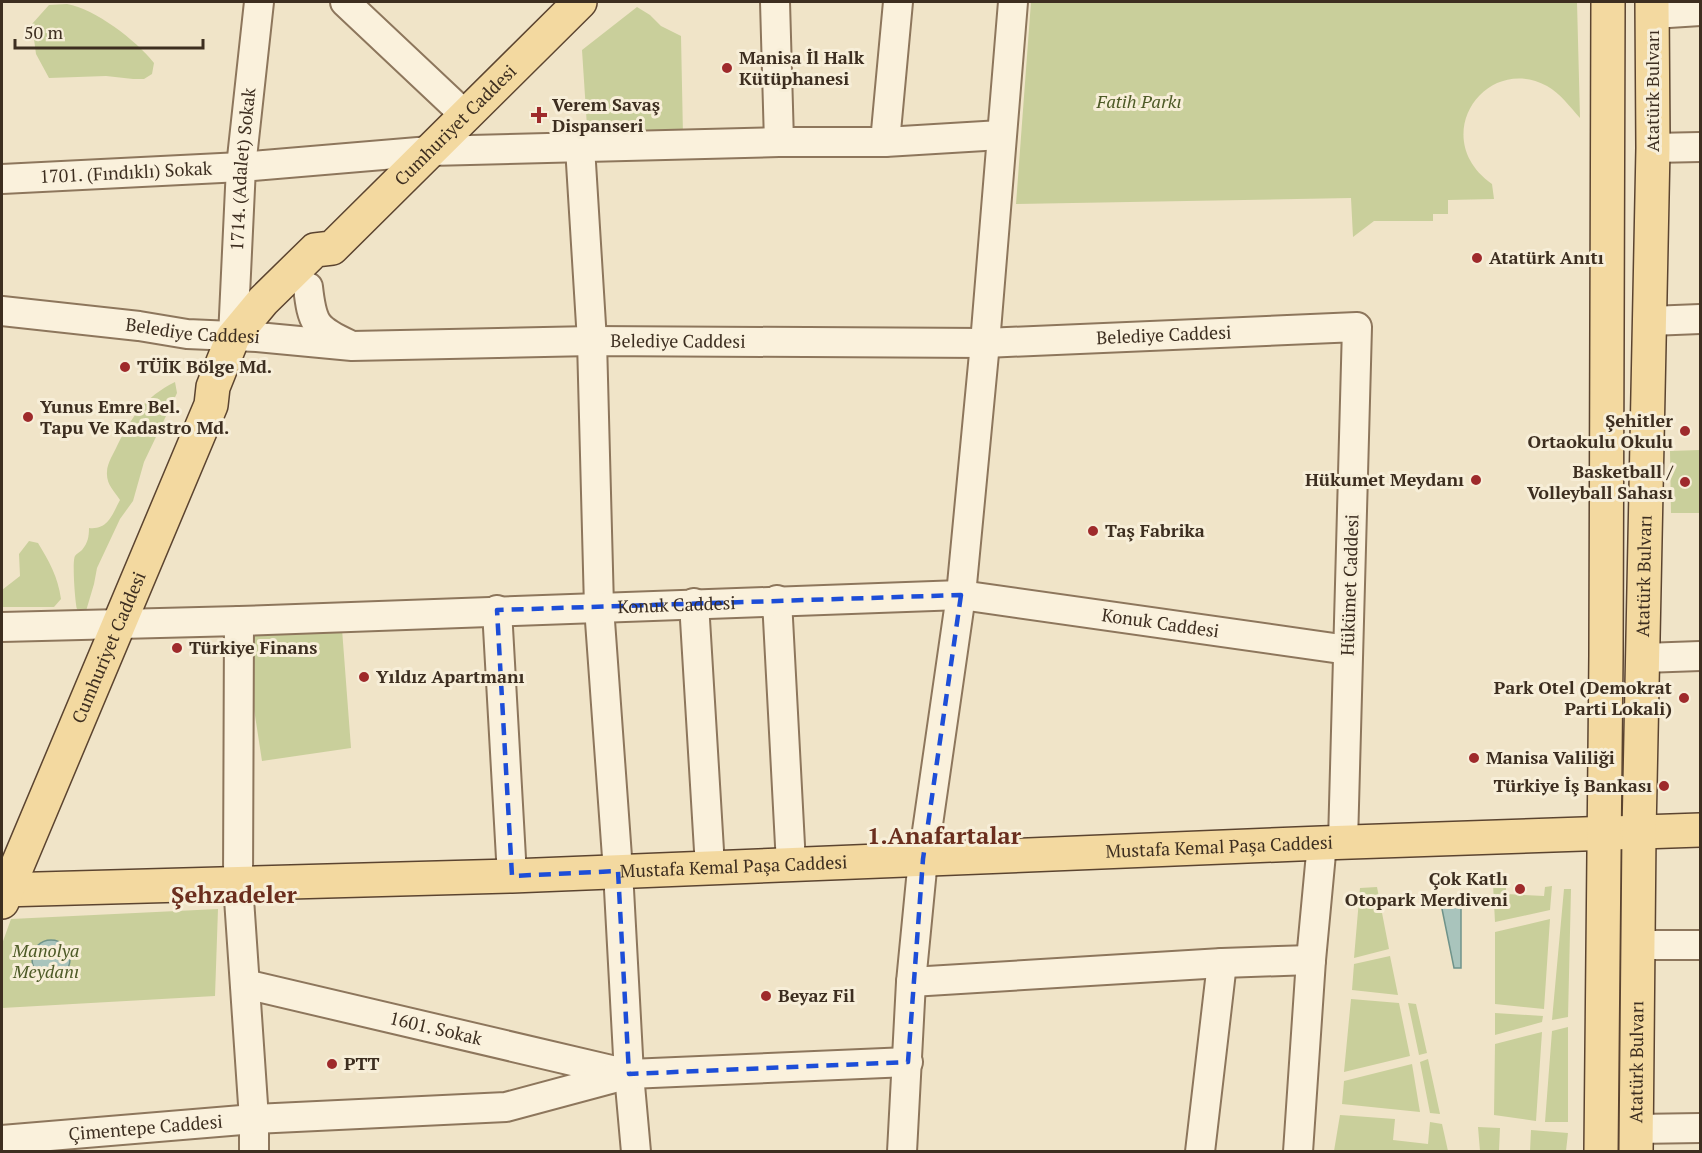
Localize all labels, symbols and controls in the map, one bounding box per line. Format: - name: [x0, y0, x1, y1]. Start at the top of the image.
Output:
- scale bar: [15, 12, 202, 50]
- text: 50 m: [24, 20, 64, 44]
- street label: Atatürk Bulvarı: [1640, 30, 1664, 152]
- place label: Manisa İl Halk Kütüphanesi: [739, 45, 865, 90]
- street label: Cumhuriyet Caddesi: [389, 59, 521, 190]
- marker: Manisa İl Halk Kütüphanesi: [720, 61, 734, 75]
- street label: 1714. (Adalet) Sokak: [224, 86, 261, 251]
- park label: Fatih Parkı: [1096, 89, 1181, 113]
- place label: Verem Savaş Dispanseri: [552, 92, 660, 137]
- marker: Verem Savaş Dispanseri: [530, 106, 548, 124]
- street label: 1701. (Fındıklı) Sokak: [39, 155, 213, 188]
- place label: Atatürk Anıtı: [1489, 245, 1604, 269]
- marker: Atatürk Anıtı: [1470, 251, 1484, 265]
- street label: Belediye Caddesi: [124, 312, 261, 348]
- street label: Belediye Caddesi: [1096, 319, 1232, 349]
- street label: Belediye Caddesi: [610, 328, 746, 353]
- place label: TÜİK Bölge Md.: [137, 354, 272, 378]
- marker: TÜİK Bölge Md.: [118, 360, 132, 374]
- place label: Yunus Emre Bel. Tapu Ve Kadastro Md.: [40, 394, 229, 439]
- place label: Şehitler Ortaokulu Okulu: [1528, 408, 1673, 453]
- marker: Yunus Emre Bel. Tapu Ve Kadastro Md.: [21, 410, 35, 424]
- marker: Şehitler Ortaokulu Okulu: [1678, 424, 1692, 438]
- place label: Basketball / Volleyball Sahası: [1527, 459, 1674, 504]
- place label: Hükumet Meydanı: [1305, 467, 1464, 491]
- marker: Hükumet Meydanı: [1469, 473, 1483, 487]
- marker: Basketball / Volleyball Sahası: [1678, 475, 1692, 489]
- street label: Hükümet Caddesi: [1335, 514, 1363, 656]
- street label: Atatürk Bulvarı: [1630, 515, 1656, 637]
- place label: Taş Fabrika: [1105, 518, 1205, 542]
- marker: Taş Fabrika: [1086, 524, 1100, 538]
- street label: Cumhuriyet Caddesi: [65, 568, 151, 727]
- street label: Konuk Caddesi: [617, 590, 736, 618]
- street label: Konuk Caddesi: [1100, 602, 1221, 643]
- place label: Türkiye Finans: [189, 635, 317, 659]
- marker: Türkiye Finans: [170, 641, 184, 655]
- place label: Yıldız Apartmanı: [376, 664, 525, 688]
- marker: Yıldız Apartmanı: [357, 670, 371, 684]
- place label: Park Otel (Demokrat Parti Lokali): [1494, 675, 1672, 720]
- marker: Park Otel (Demokrat Parti Lokali): [1677, 691, 1691, 705]
- place label: Manisa Valiliği: [1486, 745, 1615, 769]
- marker: Manisa Valiliği: [1467, 751, 1481, 765]
- place label: Türkiye İş Bankası: [1494, 773, 1652, 797]
- marker: Türkiye İş Bankası: [1657, 779, 1671, 793]
- district label: 1.Anafartalar: [867, 819, 1022, 851]
- street label: Mustafa Kemal Paşa Caddesi: [1105, 830, 1333, 863]
- street label: Mustafa Kemal Paşa Caddesi: [619, 849, 848, 883]
- place label: Çok Katlı Otopark Merdiveni: [1345, 866, 1508, 911]
- district label: Şehzadeler: [171, 878, 298, 910]
- marker: Çok Katlı Otopark Merdiveni: [1513, 882, 1527, 896]
- park label: Manolya Meydanı: [12, 938, 79, 983]
- place label: Beyaz Fil: [778, 983, 855, 1007]
- marker: Beyaz Fil: [759, 989, 773, 1003]
- street label: Atatürk Bulvarı: [1623, 1001, 1648, 1123]
- street label: 1601. Sokak: [387, 1005, 485, 1050]
- place label: PTT: [344, 1051, 380, 1075]
- marker: PTT: [325, 1057, 339, 1071]
- street label: Çimentepe Caddesi: [67, 1109, 223, 1145]

